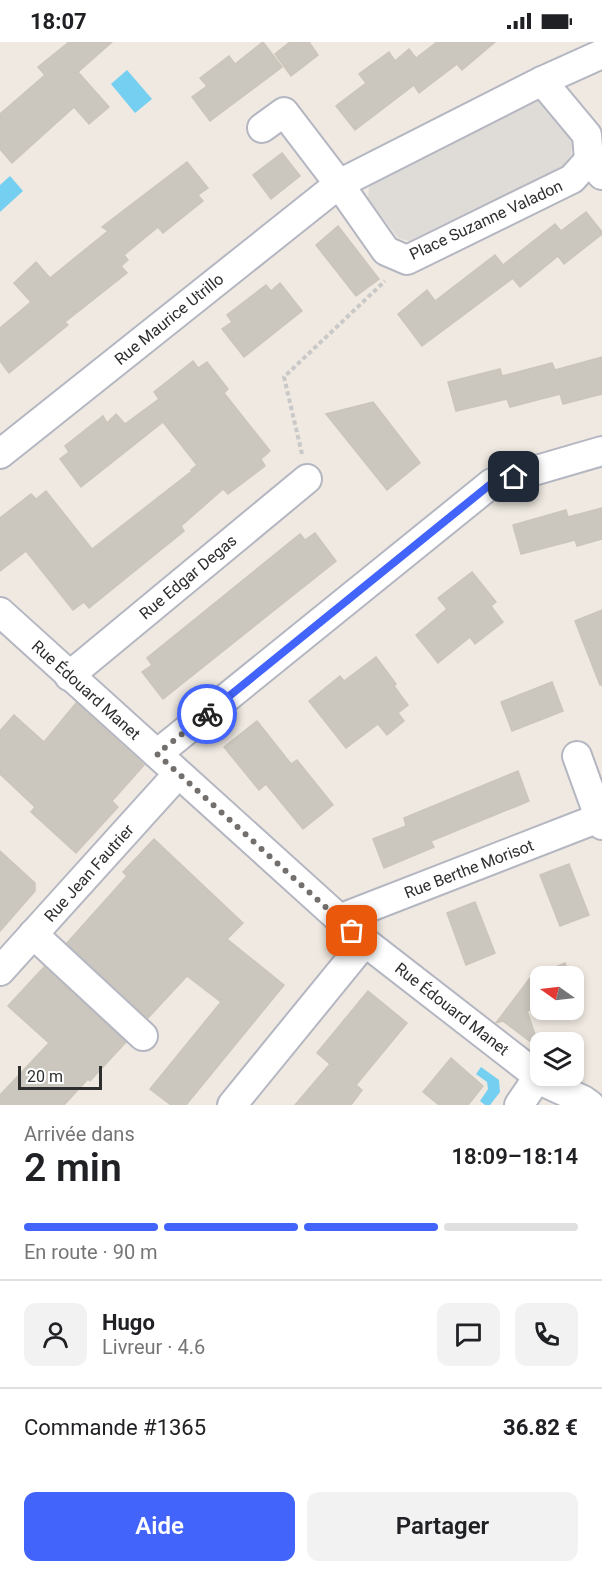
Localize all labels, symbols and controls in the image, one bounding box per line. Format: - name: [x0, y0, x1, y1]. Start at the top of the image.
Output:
- text: 18:07: [30, 9, 87, 34]
- street label: Place Suzanne Valadon: [406, 176, 566, 264]
- street label: Rue Maurice Utrillo: [111, 269, 227, 369]
- pin: [488, 451, 539, 502]
- icon: home: [497, 460, 530, 493]
- street label: Rue Edgar Degas: [136, 531, 240, 623]
- street label: Rue Édouard Manet: [28, 636, 144, 744]
- courier: [177, 684, 237, 744]
- icon: bike: [191, 698, 224, 731]
- street label: Rue Jean Fautrier: [40, 820, 138, 926]
- street label: Rue Berthe Morisot: [402, 836, 536, 902]
- pin: [326, 905, 377, 956]
- icon: bag: [335, 914, 368, 947]
- street label: Rue Édouard Manet: [391, 959, 513, 1059]
- north arrow: [530, 966, 584, 1020]
- map controls: [530, 966, 584, 1086]
- button: layers: [530, 1032, 584, 1086]
- scale bar: [18, 1063, 102, 1090]
- text: 20 m: [27, 1067, 63, 1086]
- text: Arrivée dans: [24, 1122, 135, 1146]
- text: 18:09–18:14: [451, 1144, 578, 1169]
- text: 2 min: [24, 1145, 122, 1191]
- text: En route · 90 m: [24, 1240, 158, 1264]
- button: person: [24, 1303, 87, 1366]
- button: chat: [437, 1303, 500, 1366]
- button: phone: [515, 1303, 578, 1366]
- text: Hugo: [102, 1310, 155, 1335]
- text: Livreur · 4.6: [102, 1335, 205, 1359]
- text: Commande #1365: [24, 1415, 206, 1440]
- text: 36.82 €: [503, 1415, 578, 1440]
- button: Aide: [24, 1492, 295, 1561]
- button: Partager: [307, 1492, 578, 1561]

